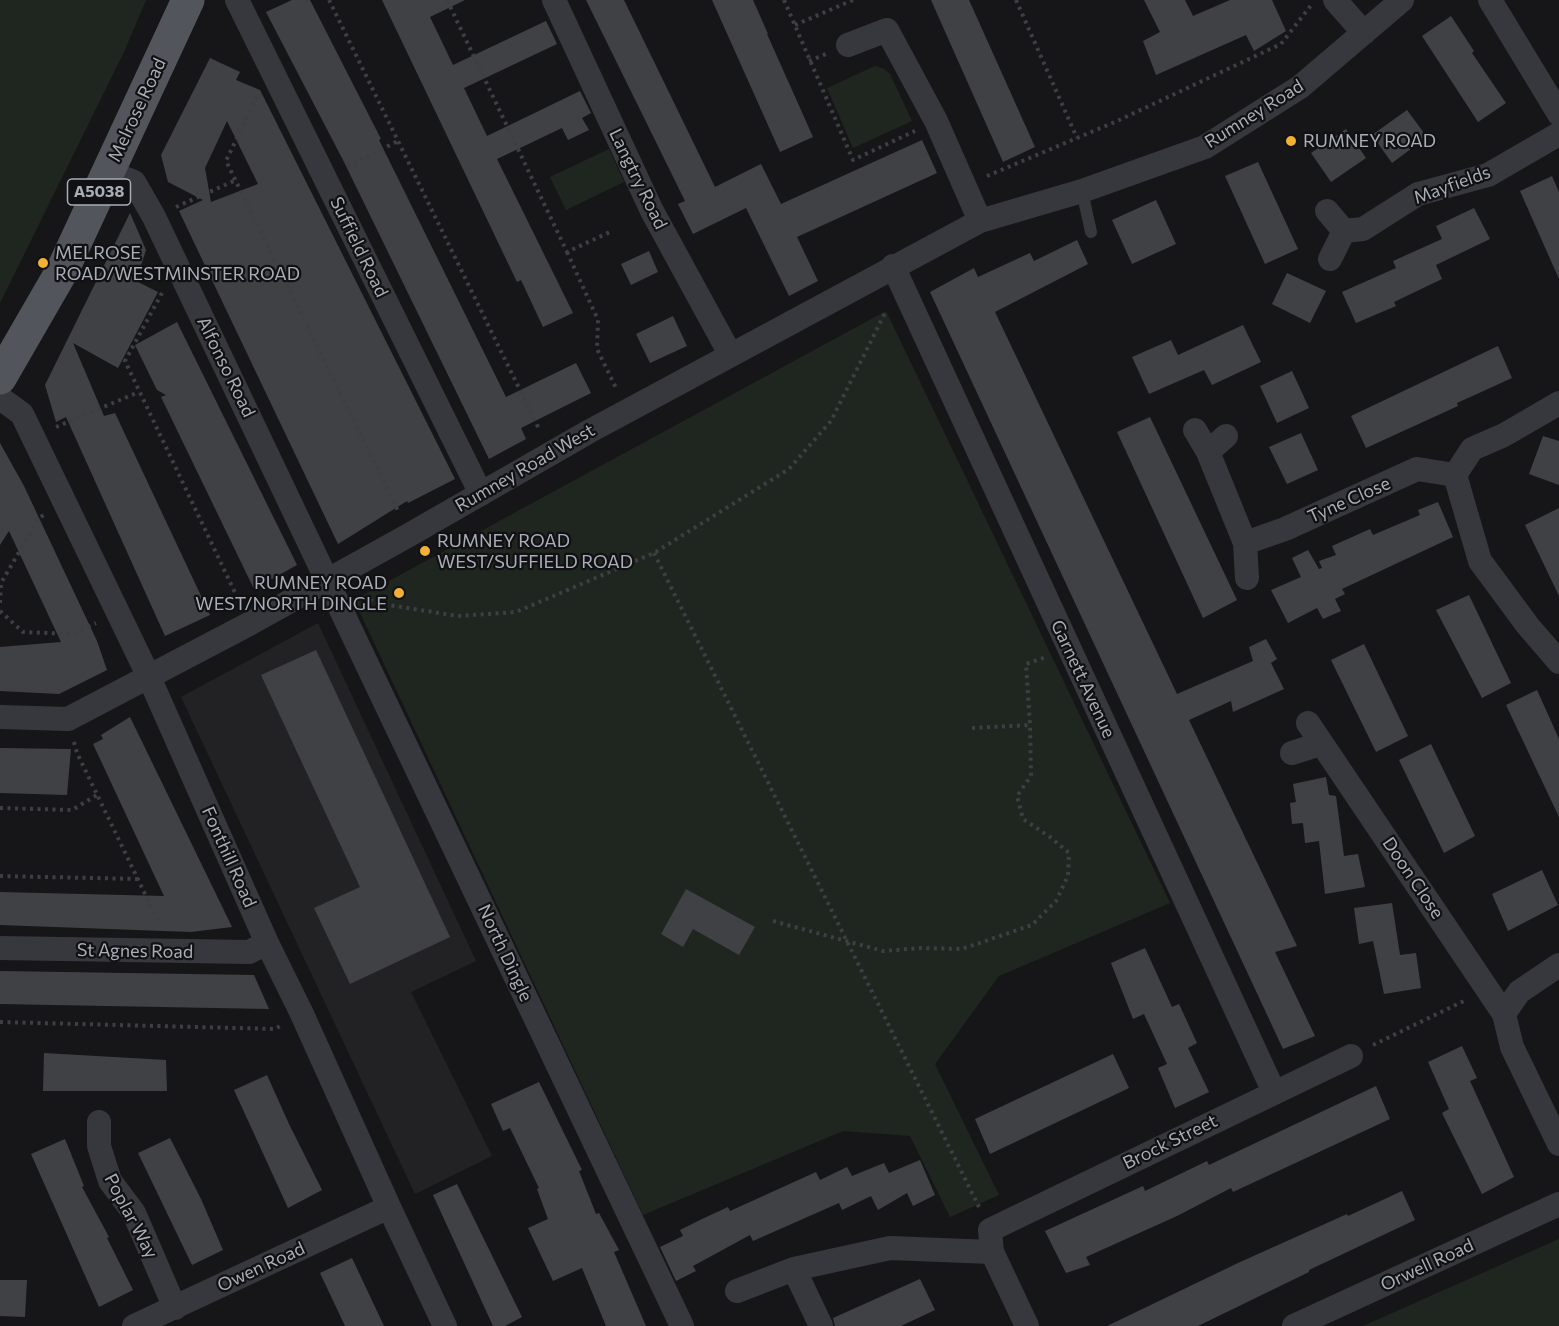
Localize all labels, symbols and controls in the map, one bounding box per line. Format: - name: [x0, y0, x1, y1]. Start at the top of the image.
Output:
- street label: Melrose Road: [104, 55, 170, 165]
- street label: Rumney Road: [1201, 75, 1307, 153]
- street label: Langtry Road: [604, 125, 672, 233]
- place label: RUMNEY ROAD: [1303, 130, 1436, 152]
- marker: RUMNEY ROAD: [1284, 134, 1298, 148]
- street label: Mayfields: [1411, 161, 1493, 209]
- road number: A5038: [68, 179, 130, 205]
- street label: Suffield Road: [325, 193, 393, 301]
- place label: MELROSE ROAD/WESTMINSTER ROAD: [55, 242, 300, 284]
- marker: MELROSE ROAD/WESTMINSTER ROAD: [36, 256, 50, 270]
- street label: Alfonso Road: [192, 313, 260, 421]
- street label: Rumney Road West: [451, 419, 599, 517]
- street label: Tyne Close: [1304, 472, 1394, 528]
- place label: RUMNEY ROAD WEST/SUFFIELD ROAD: [437, 530, 633, 572]
- marker: RUMNEY ROAD WEST/SUFFIELD ROAD: [418, 544, 432, 558]
- place label: RUMNEY ROAD WEST/NORTH DINGLE: [195, 572, 387, 614]
- marker: RUMNEY ROAD WEST/NORTH DINGLE: [392, 586, 406, 600]
- street label: Garnett Avenue: [1046, 617, 1120, 741]
- street label: Fonthill Road: [197, 803, 261, 911]
- street label: Doon Close: [1378, 833, 1448, 923]
- street label: North Dingle: [473, 901, 537, 1005]
- street label: St Agnes Road: [77, 939, 193, 963]
- street label: Brock Street: [1119, 1110, 1221, 1174]
- street label: Poplar Way: [100, 1170, 162, 1262]
- street label: Orwell Road: [1377, 1234, 1477, 1296]
- street label: Owen Road: [214, 1237, 308, 1297]

